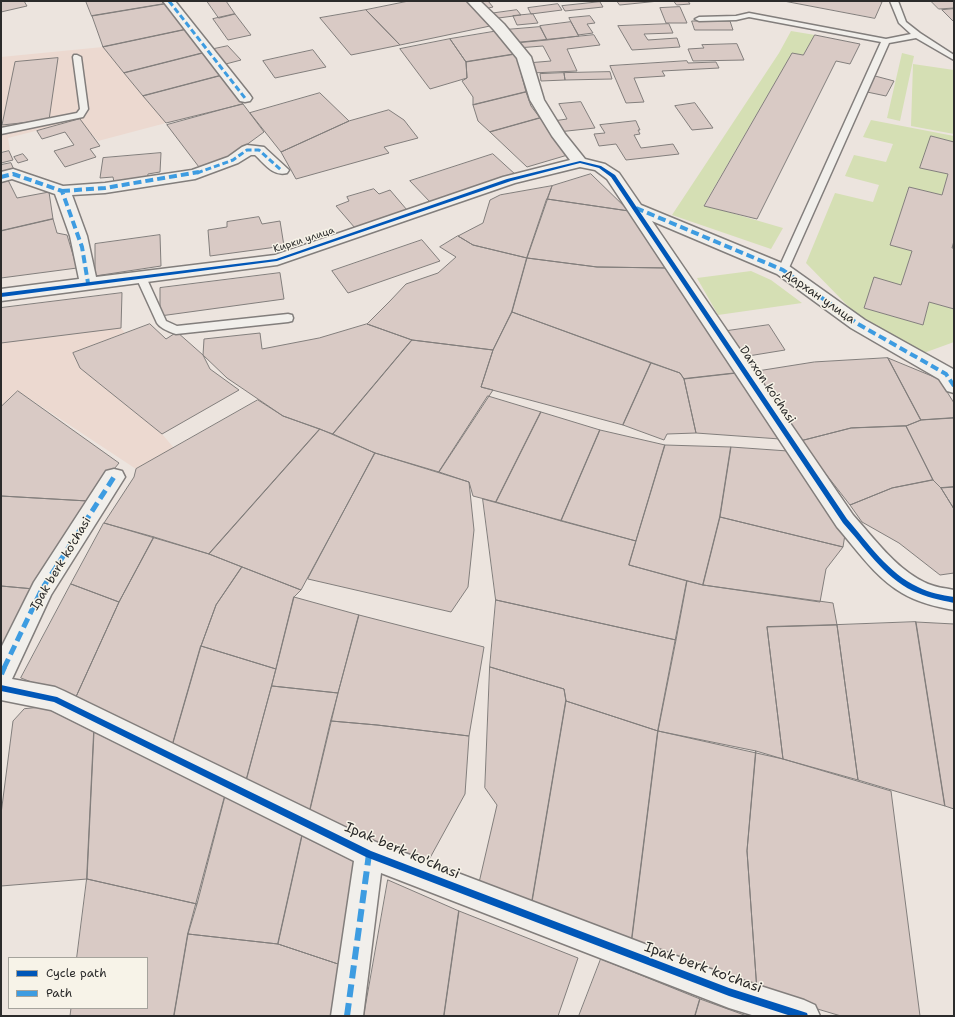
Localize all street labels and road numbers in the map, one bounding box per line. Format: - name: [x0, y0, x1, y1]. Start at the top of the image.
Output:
- street label: Кирки улица: [272, 224, 336, 256]
- street label: Дархан улица: [780, 267, 858, 327]
- street label: Darxon ko'chasi: [736, 344, 798, 426]
- street label: Ipak berk ko'chasi: [28, 515, 94, 613]
- street label: Ipak berk ko'chasi: [342, 819, 462, 883]
- street label: Ipak berk ko'chasi: [642, 939, 764, 997]

